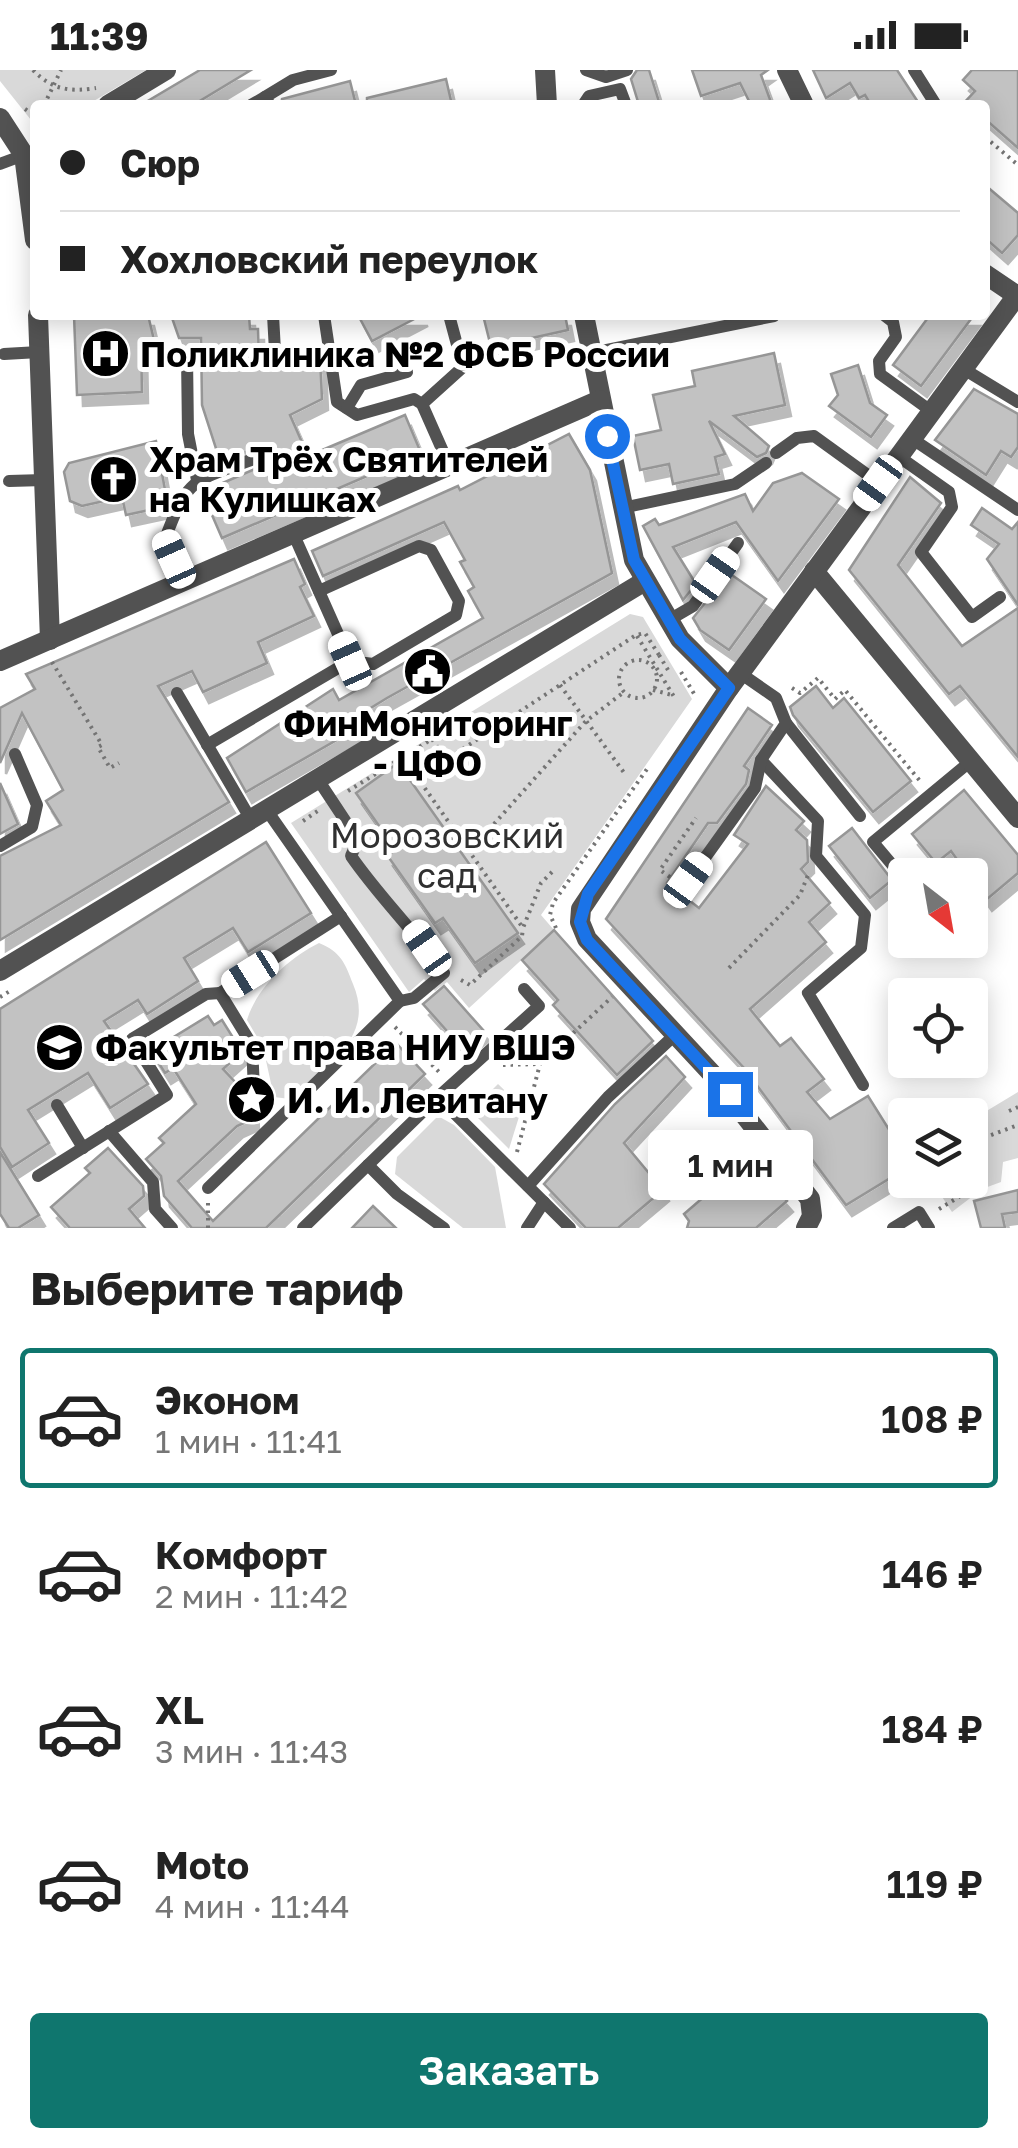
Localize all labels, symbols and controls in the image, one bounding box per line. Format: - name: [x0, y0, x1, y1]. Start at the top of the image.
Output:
- text: 11:39: [50, 13, 149, 58]
- text: Сюр: [120, 140, 200, 185]
- text: Хохловский переулок: [120, 236, 538, 281]
- hospital icon: Поликлиника №2 ФСБ России: [79, 328, 131, 380]
- place label: Поликлиника №2 ФСБ России: [140, 333, 670, 375]
- route start: [585, 414, 630, 459]
- place label: Храм Трёх Святителей на Кулишках: [149, 438, 548, 520]
- car: [848, 450, 908, 516]
- church icon: Храм Трёх Святителей на Кулишках: [88, 453, 140, 505]
- car: [148, 525, 200, 593]
- car: [686, 542, 744, 608]
- car: [324, 627, 376, 695]
- public building icon: ФинМониторинг - ЦФО: [402, 645, 454, 697]
- place label: ФинМониторинг - ЦФО: [283, 702, 573, 784]
- park label: Морозовский сад: [330, 814, 564, 896]
- car: [658, 847, 718, 913]
- north arrow: [888, 858, 988, 958]
- map controls: [888, 858, 988, 1198]
- car: [398, 915, 456, 981]
- car: [217, 945, 283, 1003]
- button: locate: [888, 978, 988, 1078]
- school or university icon: Факультет права НИУ ВШЭ: [34, 1021, 86, 1073]
- place label: Факультет права НИУ ВШЭ: [95, 1026, 576, 1068]
- route end: [708, 1072, 753, 1117]
- place icon: И. И. Левитану: [226, 1074, 278, 1126]
- place label: И. И. Левитану: [287, 1079, 548, 1121]
- button: layers: [888, 1098, 988, 1198]
- callout: 1 мин: [648, 1129, 812, 1199]
- text: 1 мин: [687, 1146, 774, 1184]
- text: Выберите тариф: [30, 1261, 404, 1315]
- icon: car: [35, 1373, 125, 1463]
- text: Эконом: [155, 1377, 299, 1422]
- text: 108 ₽: [881, 1396, 983, 1441]
- text: 1 мин · 11:41: [155, 1422, 342, 1460]
- icon: car: [35, 1528, 125, 1618]
- text: Комфорт: [155, 1532, 327, 1577]
- text: 146 ₽: [882, 1551, 983, 1596]
- text: 2 мин · 11:42: [155, 1577, 348, 1615]
- icon: car: [35, 1683, 125, 1773]
- text: XL: [155, 1687, 204, 1732]
- text: 184 ₽: [882, 1706, 983, 1751]
- text: 3 мин · 11:43: [155, 1732, 348, 1770]
- icon: car: [35, 1838, 125, 1928]
- text: Moto: [155, 1842, 249, 1887]
- text: 119 ₽: [886, 1861, 983, 1906]
- text: 4 мин · 11:44: [155, 1887, 350, 1925]
- button: Заказать: [30, 2013, 988, 2128]

